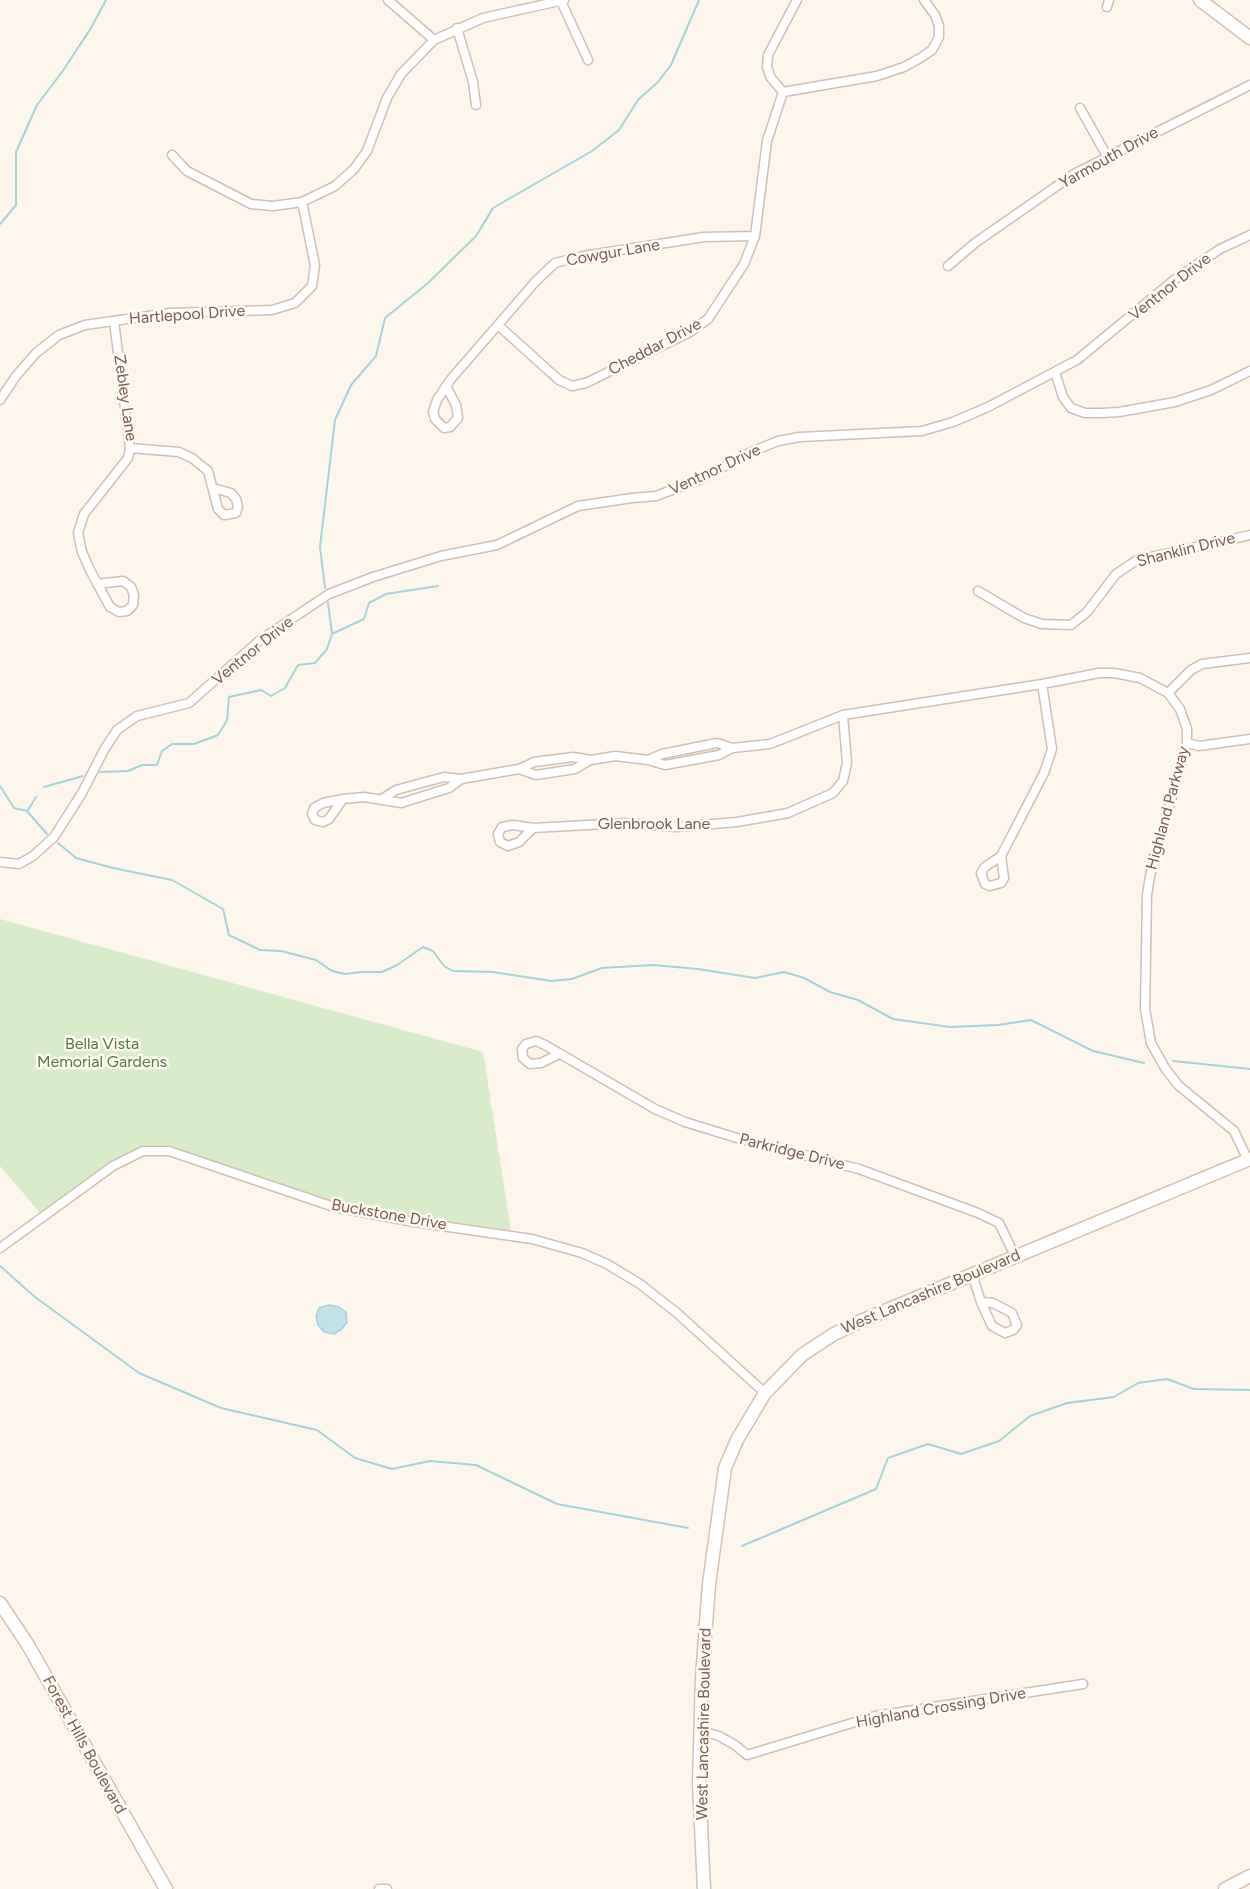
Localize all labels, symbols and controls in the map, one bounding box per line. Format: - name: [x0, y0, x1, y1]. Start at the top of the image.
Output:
- street label: Yarmouth Drive: [1056, 123, 1162, 193]
- street label: Cowgur Lane: [565, 235, 661, 271]
- street label: Ventnor Drive: [1125, 249, 1215, 325]
- street label: Hartlepool Drive: [128, 301, 246, 329]
- street label: Cheddar Drive: [605, 314, 705, 380]
- street label: Zebley Lane: [109, 354, 141, 442]
- street label: Ventnor Drive: [666, 440, 764, 500]
- street label: Shanklin Drive: [1135, 529, 1237, 571]
- street label: Ventnor Drive: [209, 612, 297, 690]
- street label: Highland Parkway: [1142, 744, 1194, 872]
- street label: Glenbrook Lane: [598, 814, 710, 834]
- park label: Bella Vista Memorial Gardens: [37, 1034, 167, 1072]
- street label: Parkridge Drive: [737, 1130, 847, 1174]
- street label: Buckstone Drive: [330, 1195, 448, 1235]
- street label: West Lancashire Boulevard: [839, 1246, 1023, 1338]
- street label: West Lancashire Boulevard: [693, 1628, 715, 1820]
- street label: Forest Hills Boulevard: [38, 1673, 130, 1817]
- street label: Highland Crossing Drive: [855, 1684, 1027, 1732]

